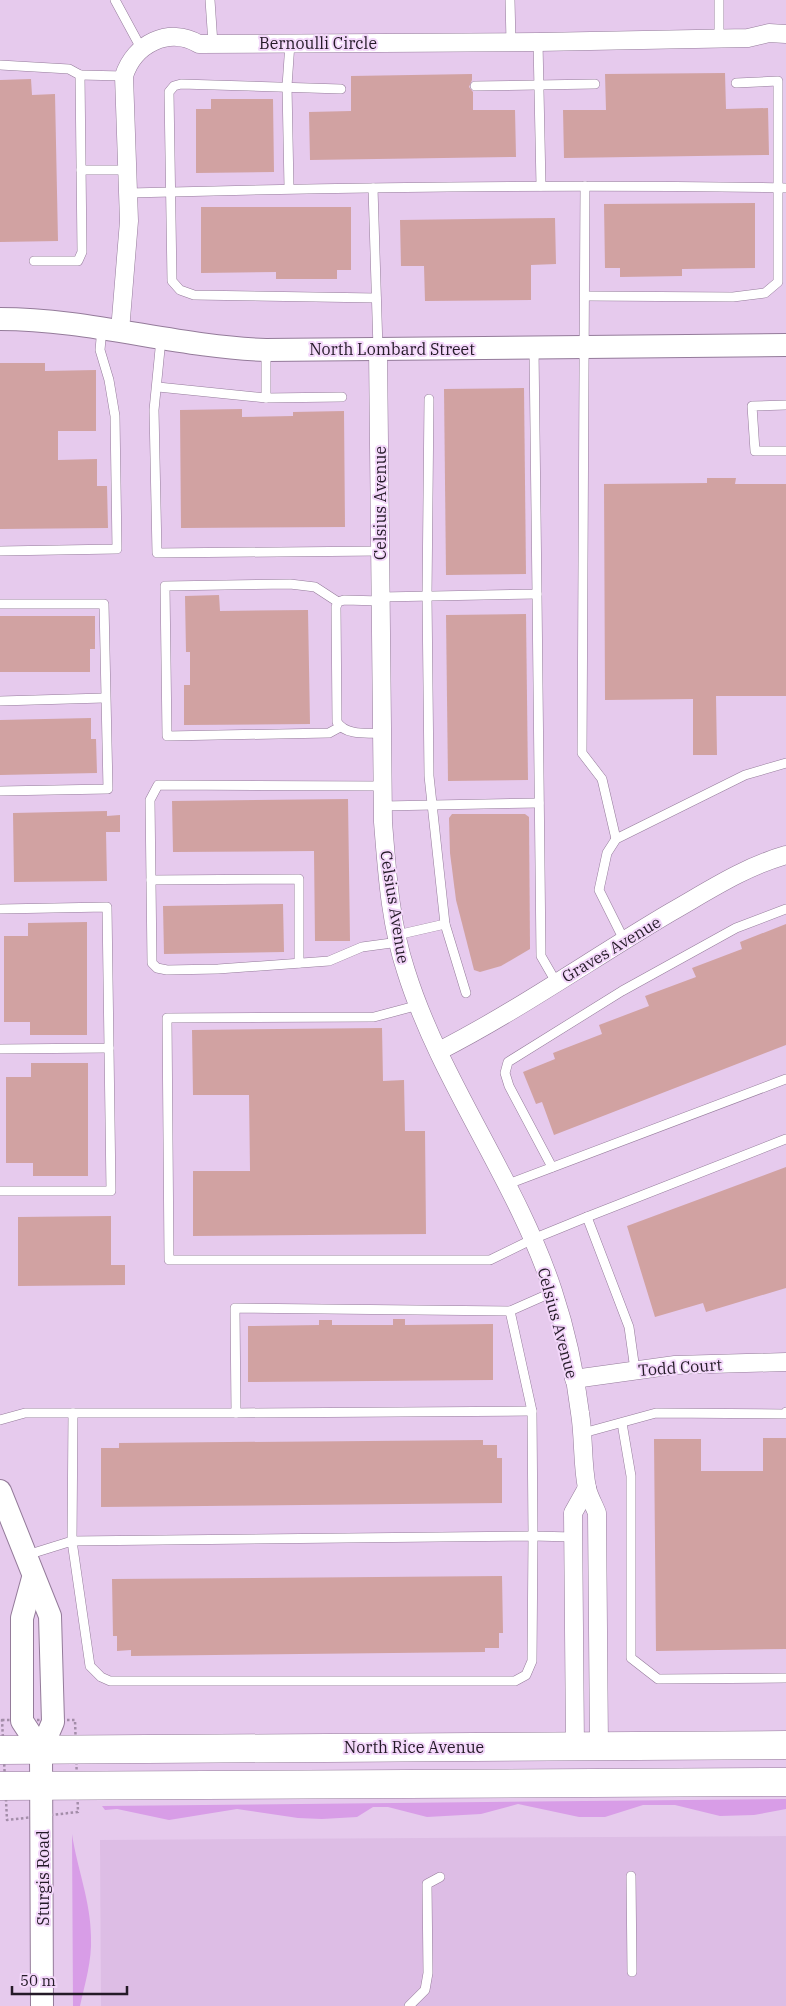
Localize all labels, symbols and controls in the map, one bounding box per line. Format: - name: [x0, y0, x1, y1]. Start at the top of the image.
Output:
- street label: Bernoulli Circle: [259, 33, 377, 53]
- street label: North Lombard Street: [309, 339, 475, 359]
- street label: Celsius Avenue: [370, 446, 390, 560]
- street label: Celsius Avenue: [376, 849, 414, 965]
- street label: Graves Avenue: [558, 912, 664, 986]
- street label: Celsius Avenue: [534, 1265, 582, 1381]
- street label: Todd Court: [637, 1354, 723, 1380]
- street label: North Rice Avenue: [344, 1737, 484, 1757]
- street label: Sturgis Road: [33, 1830, 53, 1926]
- scale bar: [12, 1964, 128, 1996]
- text: 50 m: [20, 1971, 56, 1990]

